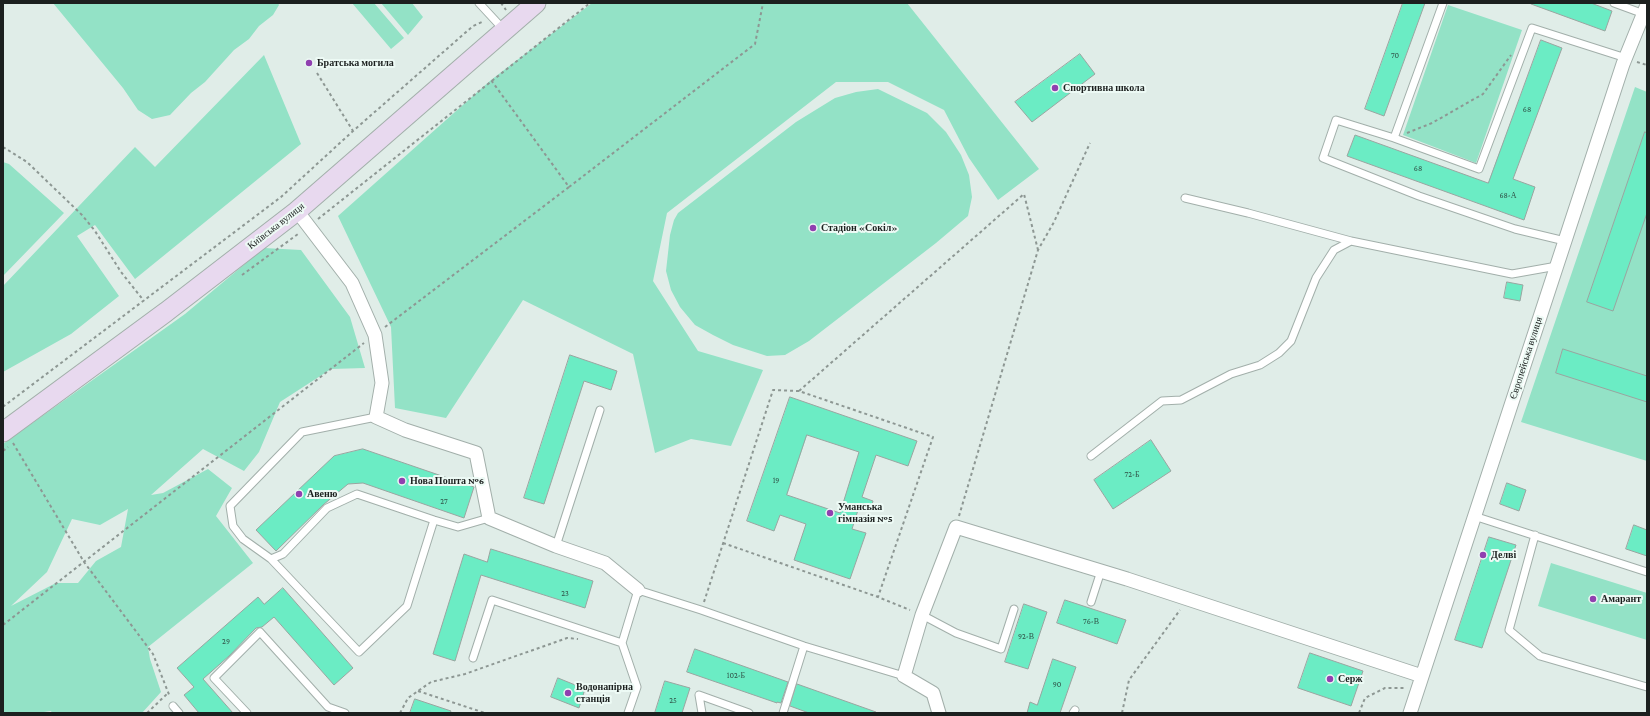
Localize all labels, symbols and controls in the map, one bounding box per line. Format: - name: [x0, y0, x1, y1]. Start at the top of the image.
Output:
- house number: 70: [1391, 51, 1399, 61]
- place label: Братська могила: [317, 57, 394, 69]
- marker: Братська могила: [304, 58, 314, 68]
- place label: Спортивна школа: [1063, 82, 1145, 94]
- marker: Спортивна школа: [1050, 83, 1060, 93]
- house number: 68: [1523, 105, 1531, 115]
- house number: 68: [1414, 164, 1422, 174]
- house number: 68-А: [1499, 191, 1517, 201]
- street label: Київська вулиця: [245, 200, 307, 252]
- place label: Стадіон «Сокіл»: [821, 222, 898, 234]
- marker: Стадіон «Сокіл»: [808, 223, 818, 233]
- street label: Європейська вулиця: [1507, 315, 1545, 401]
- house number: 72-Б: [1124, 470, 1140, 480]
- place label: Нова Пошта №6: [410, 475, 484, 487]
- marker: Нова Пошта №6: [397, 476, 407, 486]
- house number: 19: [773, 476, 779, 486]
- place label: Авеню: [307, 488, 337, 500]
- marker: Авеню: [294, 489, 304, 499]
- house number: 27: [440, 497, 448, 507]
- place label: Уманська гімназія №5: [838, 501, 893, 524]
- marker: Уманська гімназія №5: [825, 508, 835, 518]
- place label: Делві: [1491, 549, 1516, 561]
- marker: Делві: [1478, 550, 1488, 560]
- house number: 23: [561, 589, 569, 599]
- place label: Амарант: [1601, 593, 1641, 605]
- marker: Амарант: [1588, 594, 1598, 604]
- house number: 76-В: [1083, 617, 1099, 627]
- house number: 92-В: [1018, 632, 1034, 642]
- house number: 29: [222, 637, 230, 647]
- house number: 102-Б: [727, 671, 745, 681]
- place label: Серж: [1338, 673, 1363, 685]
- marker: Серж: [1325, 674, 1335, 684]
- house number: 90: [1053, 680, 1061, 690]
- place label: Водонапірна станція: [576, 681, 633, 704]
- marker: Водонапірна станція: [563, 688, 573, 698]
- house number: 25: [669, 696, 677, 706]

